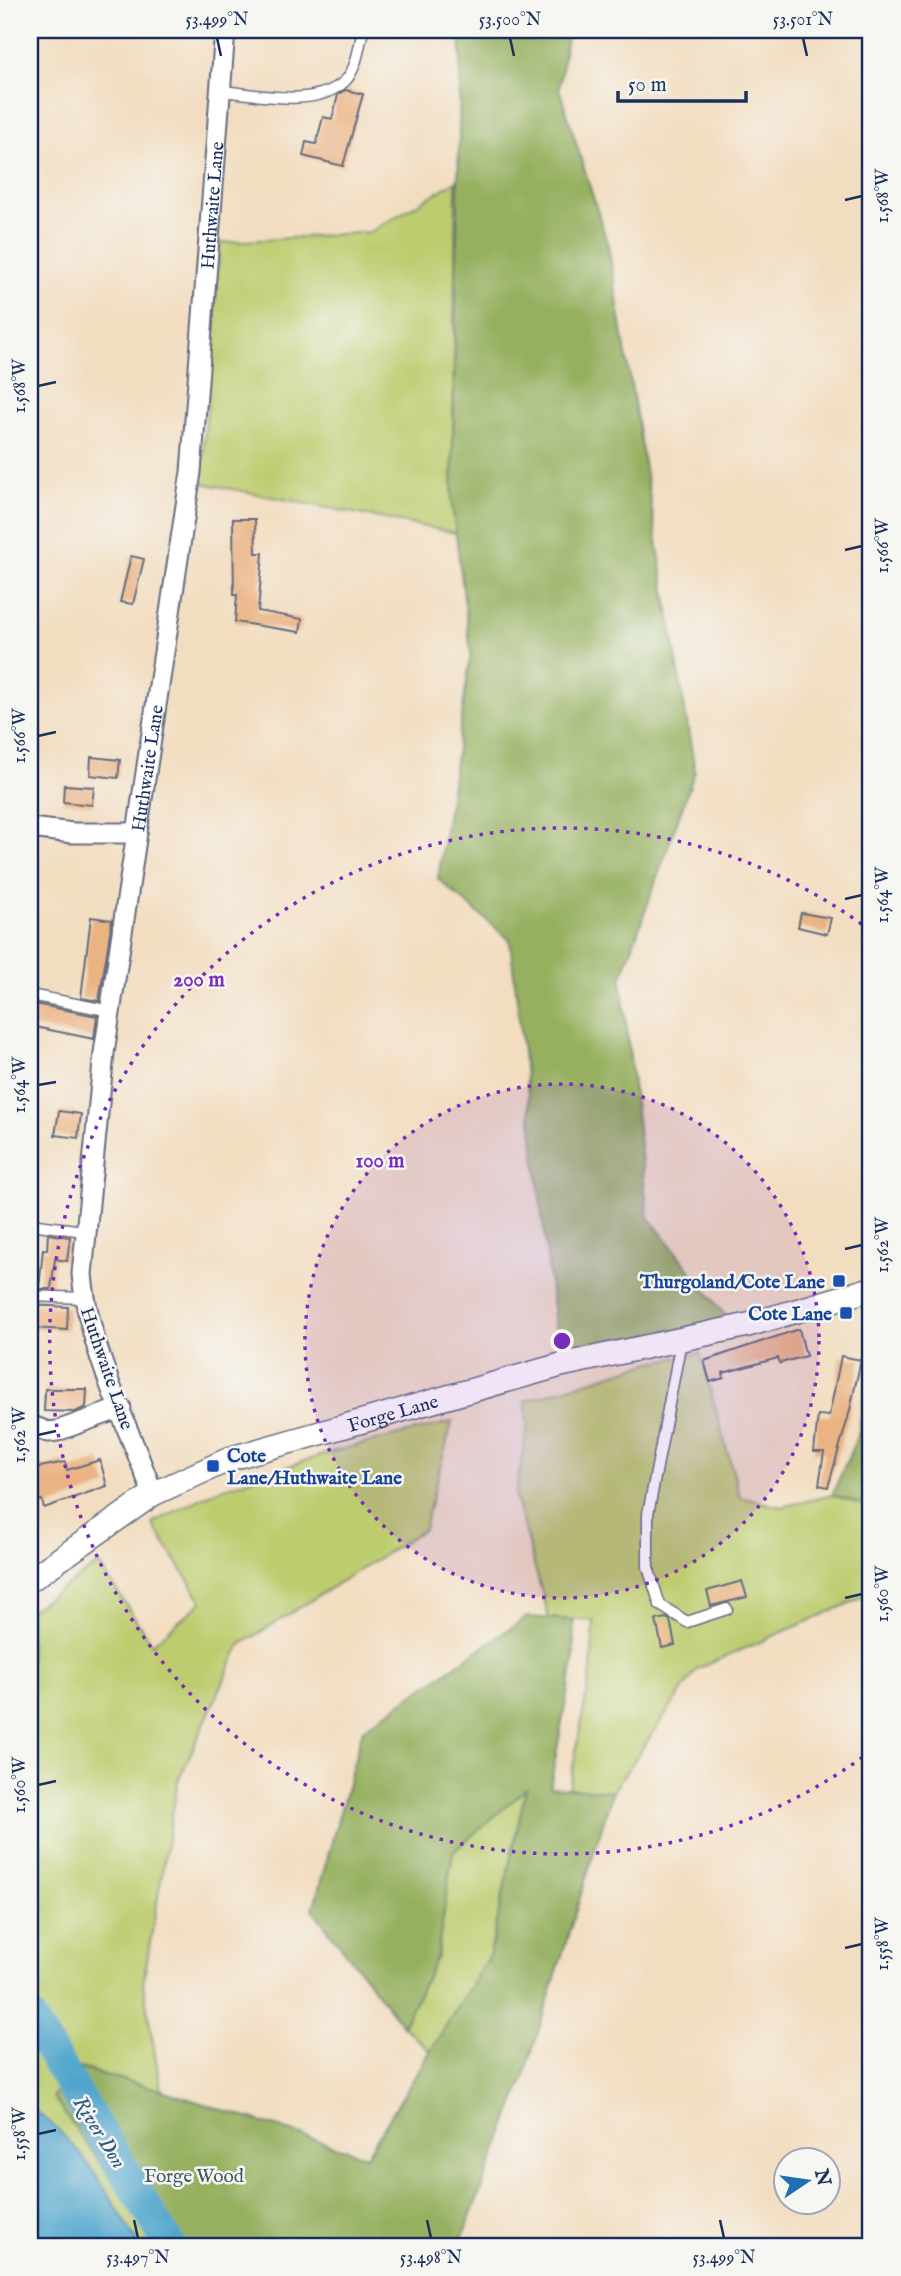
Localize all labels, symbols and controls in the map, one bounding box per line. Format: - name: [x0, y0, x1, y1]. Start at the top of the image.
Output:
- text: 53.499°N: [185, 9, 249, 32]
- text: 53.500°N: [479, 9, 542, 32]
- text: 53.501°N: [773, 9, 834, 32]
- scale bar: [618, 60, 745, 104]
- text: 50 m: [628, 72, 667, 99]
- street label: Huthwaite Lane: [197, 140, 230, 270]
- text: 1.568°W: [872, 168, 895, 223]
- text: 1.568°W: [9, 358, 32, 413]
- text: 1.566°W: [872, 518, 895, 574]
- street label: Huthwaite Lane: [127, 703, 170, 834]
- text: 1.566°W: [9, 708, 32, 764]
- text: 1.564°W: [872, 866, 895, 923]
- text: 200 m: [173, 967, 225, 994]
- text: 1.564°W: [9, 1056, 32, 1113]
- text: 100 m: [355, 1148, 405, 1175]
- text: 1.562°W: [872, 1216, 895, 1273]
- place label: Thurgoland/Cote Lane: [639, 1271, 825, 1295]
- marker: Thurgoland/Cote Lane: [831, 1273, 847, 1289]
- place label: Cote Lane: [748, 1303, 832, 1327]
- street label: Huthwaite Lane: [74, 1304, 138, 1433]
- marker: Cote Lane: [838, 1305, 854, 1321]
- centre of rings: [550, 1329, 574, 1353]
- street label: Forge Lane: [345, 1390, 442, 1439]
- text: 1.562°W: [9, 1406, 32, 1463]
- place label: Cote Lane/Huthwaite Lane: [227, 1445, 402, 1491]
- marker: Cote Lane/Huthwaite Lane: [205, 1458, 221, 1474]
- text: 1.560°W: [872, 1565, 895, 1622]
- text: 1.560°W: [9, 1756, 32, 1813]
- text: 1.558°W: [872, 1916, 895, 1971]
- water label: River Don: [66, 2092, 132, 2174]
- text: 1.558°W: [9, 2106, 32, 2161]
- north arrow: [772, 2146, 842, 2216]
- park label: Forge Wood: [144, 2165, 245, 2189]
- text: N: [808, 2166, 835, 2189]
- text: 53.497°N: [106, 2247, 170, 2270]
- text: 53.498°N: [400, 2247, 463, 2270]
- text: 53.499°N: [692, 2247, 756, 2270]

